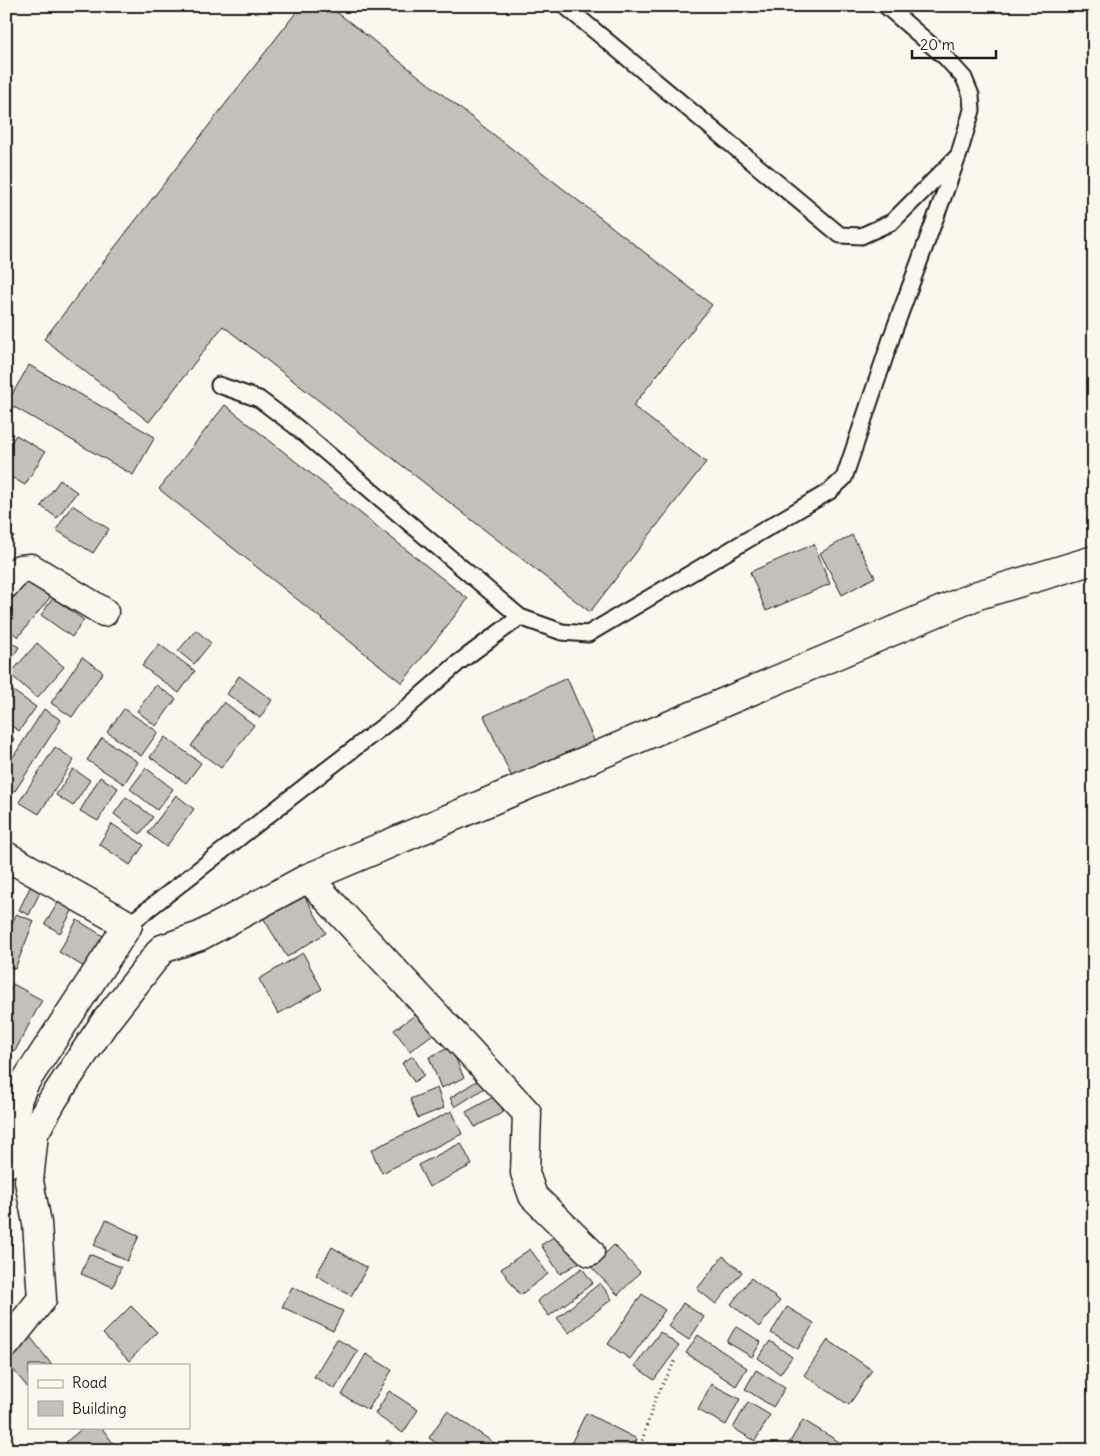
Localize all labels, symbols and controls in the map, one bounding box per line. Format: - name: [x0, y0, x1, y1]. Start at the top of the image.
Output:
- scale bar: [912, 28, 996, 60]
- text: 20 m: [920, 35, 955, 54]
- legend: [28, 1364, 190, 1428]
- text: Road: [72, 1373, 107, 1392]
- text: Building: [72, 1399, 127, 1418]

